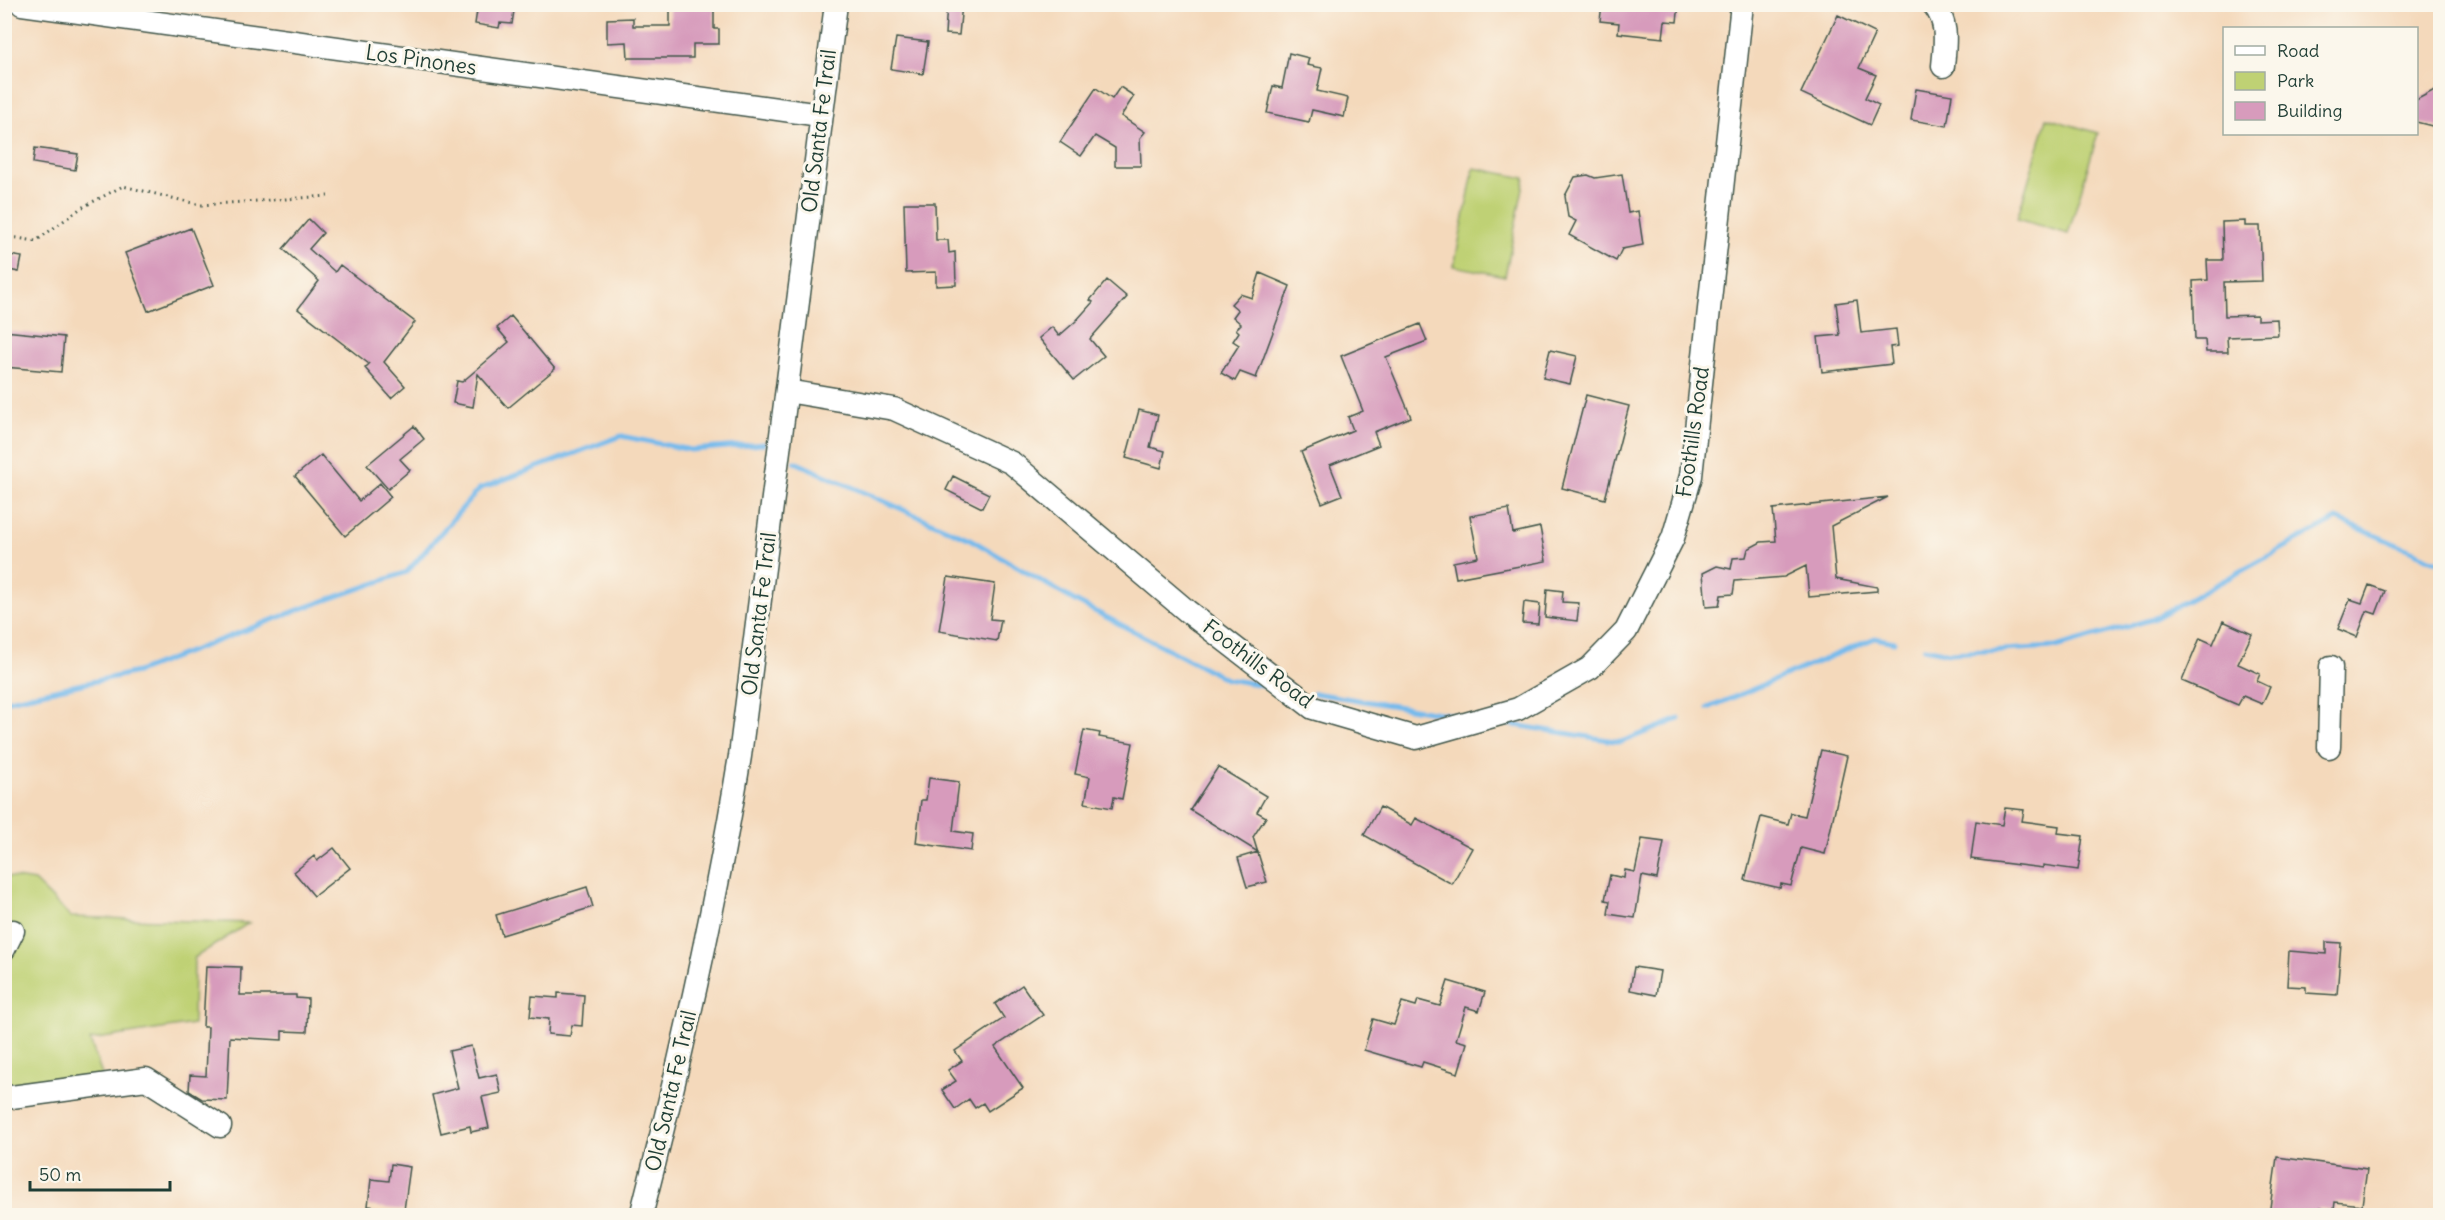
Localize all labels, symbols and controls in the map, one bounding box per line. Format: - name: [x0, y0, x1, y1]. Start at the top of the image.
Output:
- legend: [2223, 27, 2418, 135]
- street label: Los Pinones: [364, 38, 478, 81]
- text: Road: [2277, 39, 2320, 62]
- street label: Old Santa Fe Trail: [795, 48, 842, 214]
- text: Park: [2277, 69, 2314, 92]
- text: Building: [2277, 99, 2342, 122]
- street label: Foothills Road: [1670, 365, 1715, 499]
- street label: Old Santa Fe Trail: [735, 531, 782, 697]
- street label: Foothills Road: [1198, 613, 1319, 714]
- street label: Old Santa Fe Trail: [639, 1008, 702, 1174]
- scale bar: [30, 1154, 170, 1192]
- text: 50 m: [39, 1163, 81, 1186]

